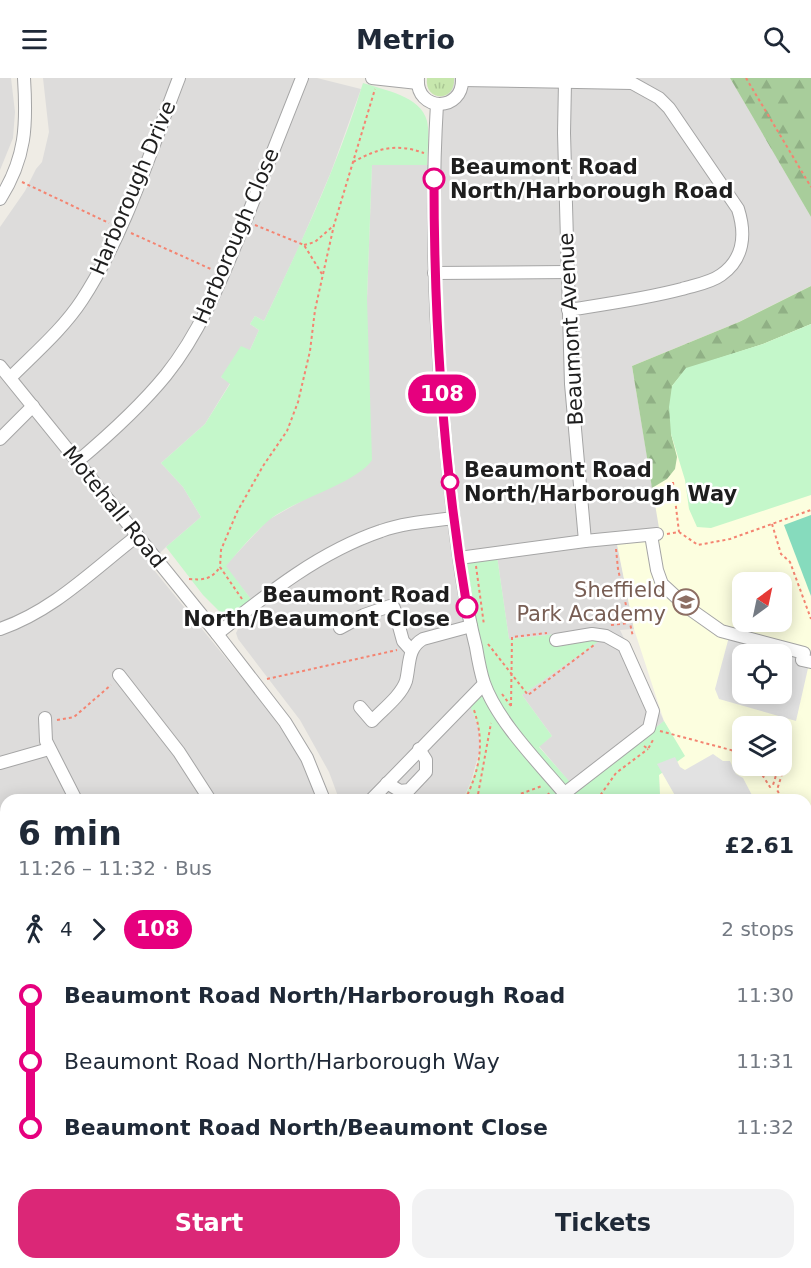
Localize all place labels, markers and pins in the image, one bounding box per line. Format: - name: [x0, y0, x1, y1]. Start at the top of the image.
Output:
- place label: Beaumont Road North/Harborough Road: [450, 155, 733, 203]
- marker: Beaumont Road North/Harborough Road: [423, 168, 445, 190]
- place label: Beaumont Road North/Harborough Way: [464, 458, 738, 506]
- marker: Beaumont Road North/Harborough Way: [441, 473, 459, 491]
- place label: Sheffield Park Academy: [516, 578, 666, 626]
- place label: Beaumont Road North/Beaumont Close: [183, 583, 450, 631]
- school or university icon: Sheffield Park Academy: [671, 587, 701, 617]
- marker: Beaumont Road North/Beaumont Close: [456, 596, 478, 618]

